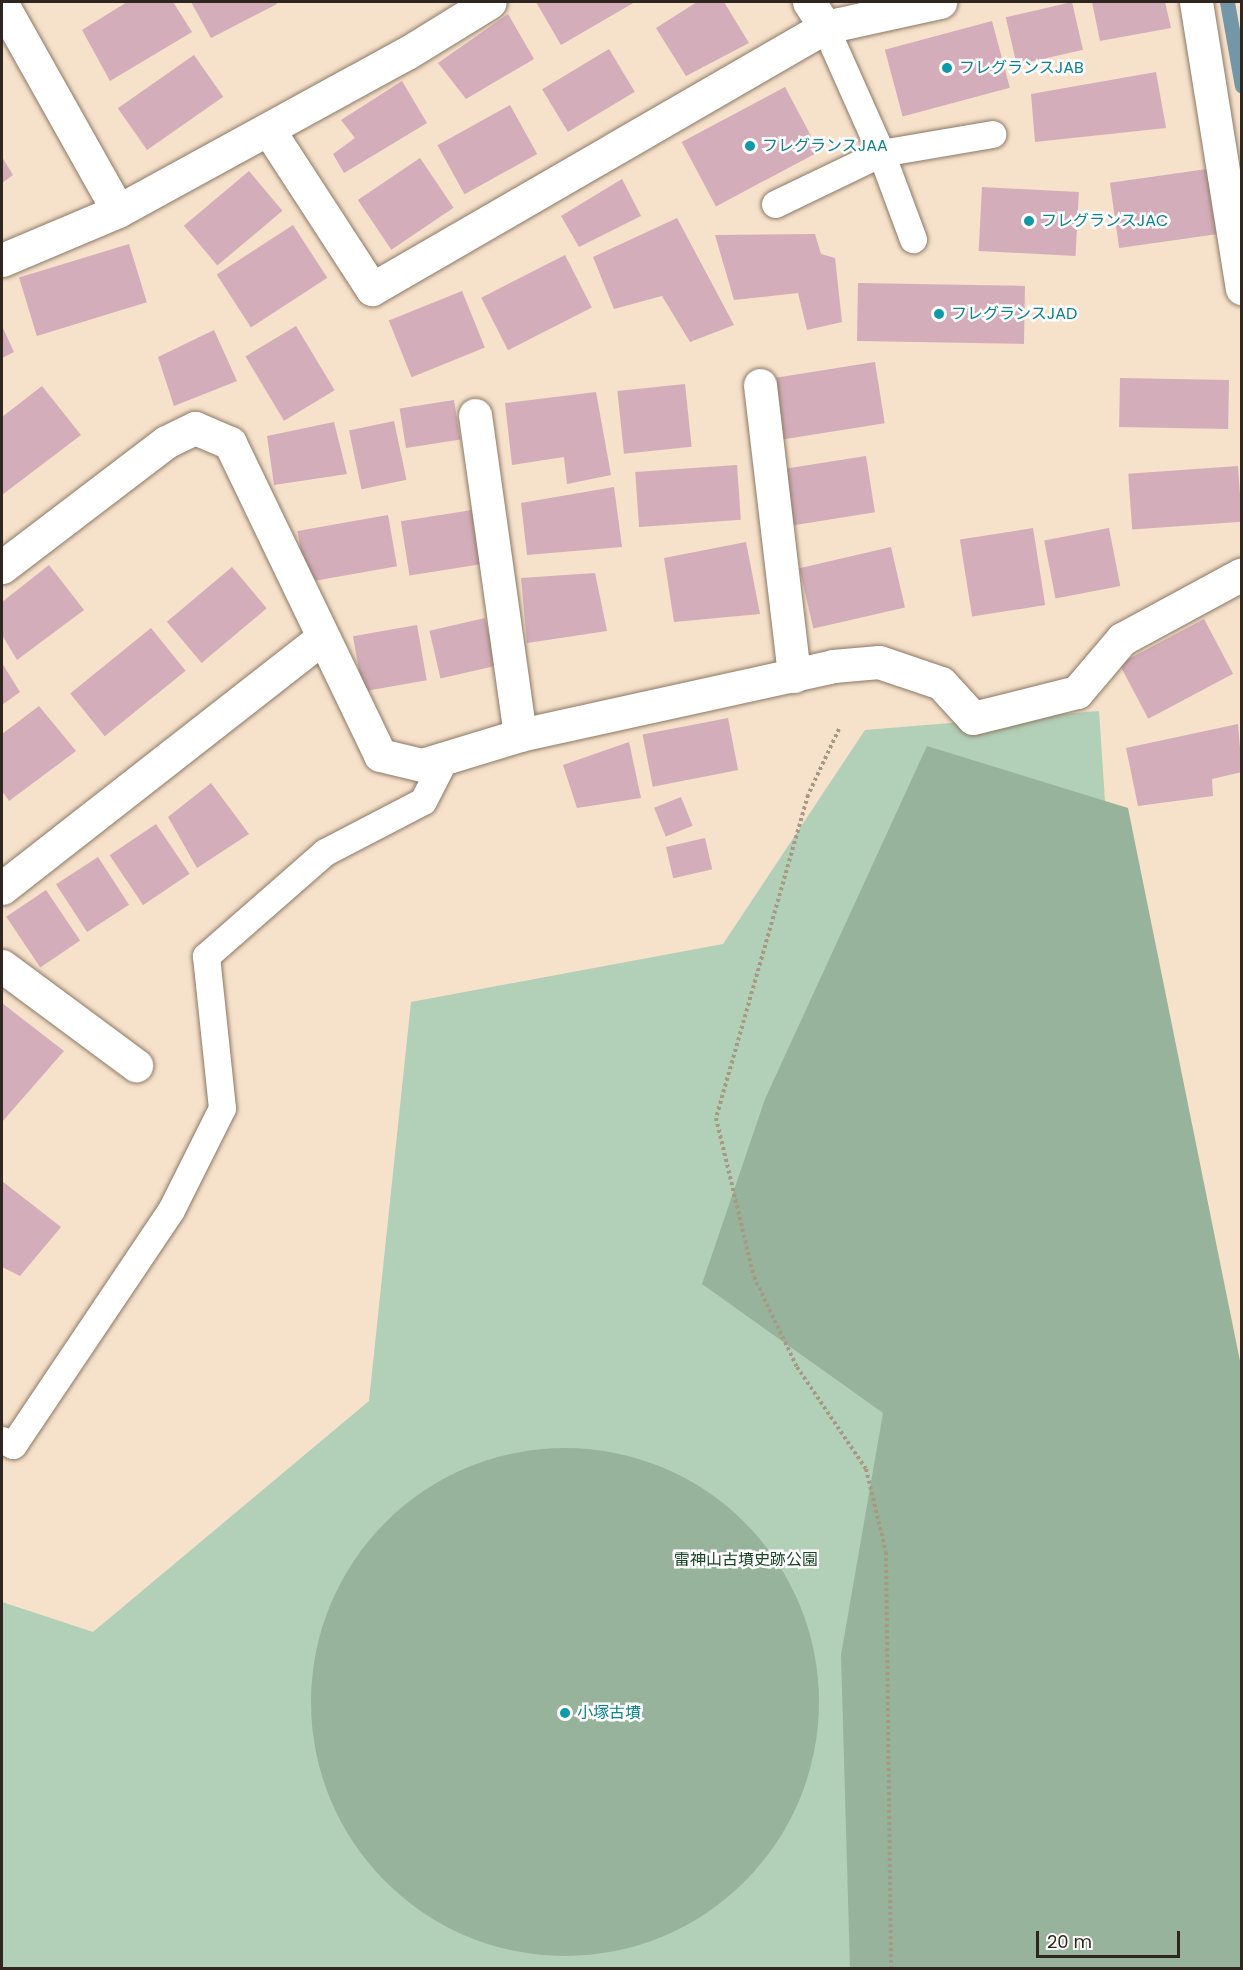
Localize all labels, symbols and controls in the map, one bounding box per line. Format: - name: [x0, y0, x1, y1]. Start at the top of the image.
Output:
- place label: フレグランスJAB: [959, 58, 1084, 78]
- marker: フレグランスJAB: [940, 61, 954, 75]
- place label: フレグランスJAA: [762, 136, 888, 156]
- marker: フレグランスJAA: [743, 139, 757, 153]
- place label: フレグランスJAC: [1041, 211, 1169, 231]
- marker: フレグランスJAC: [1022, 214, 1036, 228]
- place label: フレグランスJAD: [951, 304, 1078, 324]
- marker: フレグランスJAD: [932, 307, 946, 321]
- park label: 雷神山古墳史跡公園: [674, 1550, 818, 1570]
- place label: 小塚古墳: [577, 1703, 641, 1723]
- marker: 小塚古墳: [558, 1706, 572, 1720]
- scale bar: [1039, 1919, 1183, 1957]
- text: 20 m: [1047, 1929, 1092, 1954]

